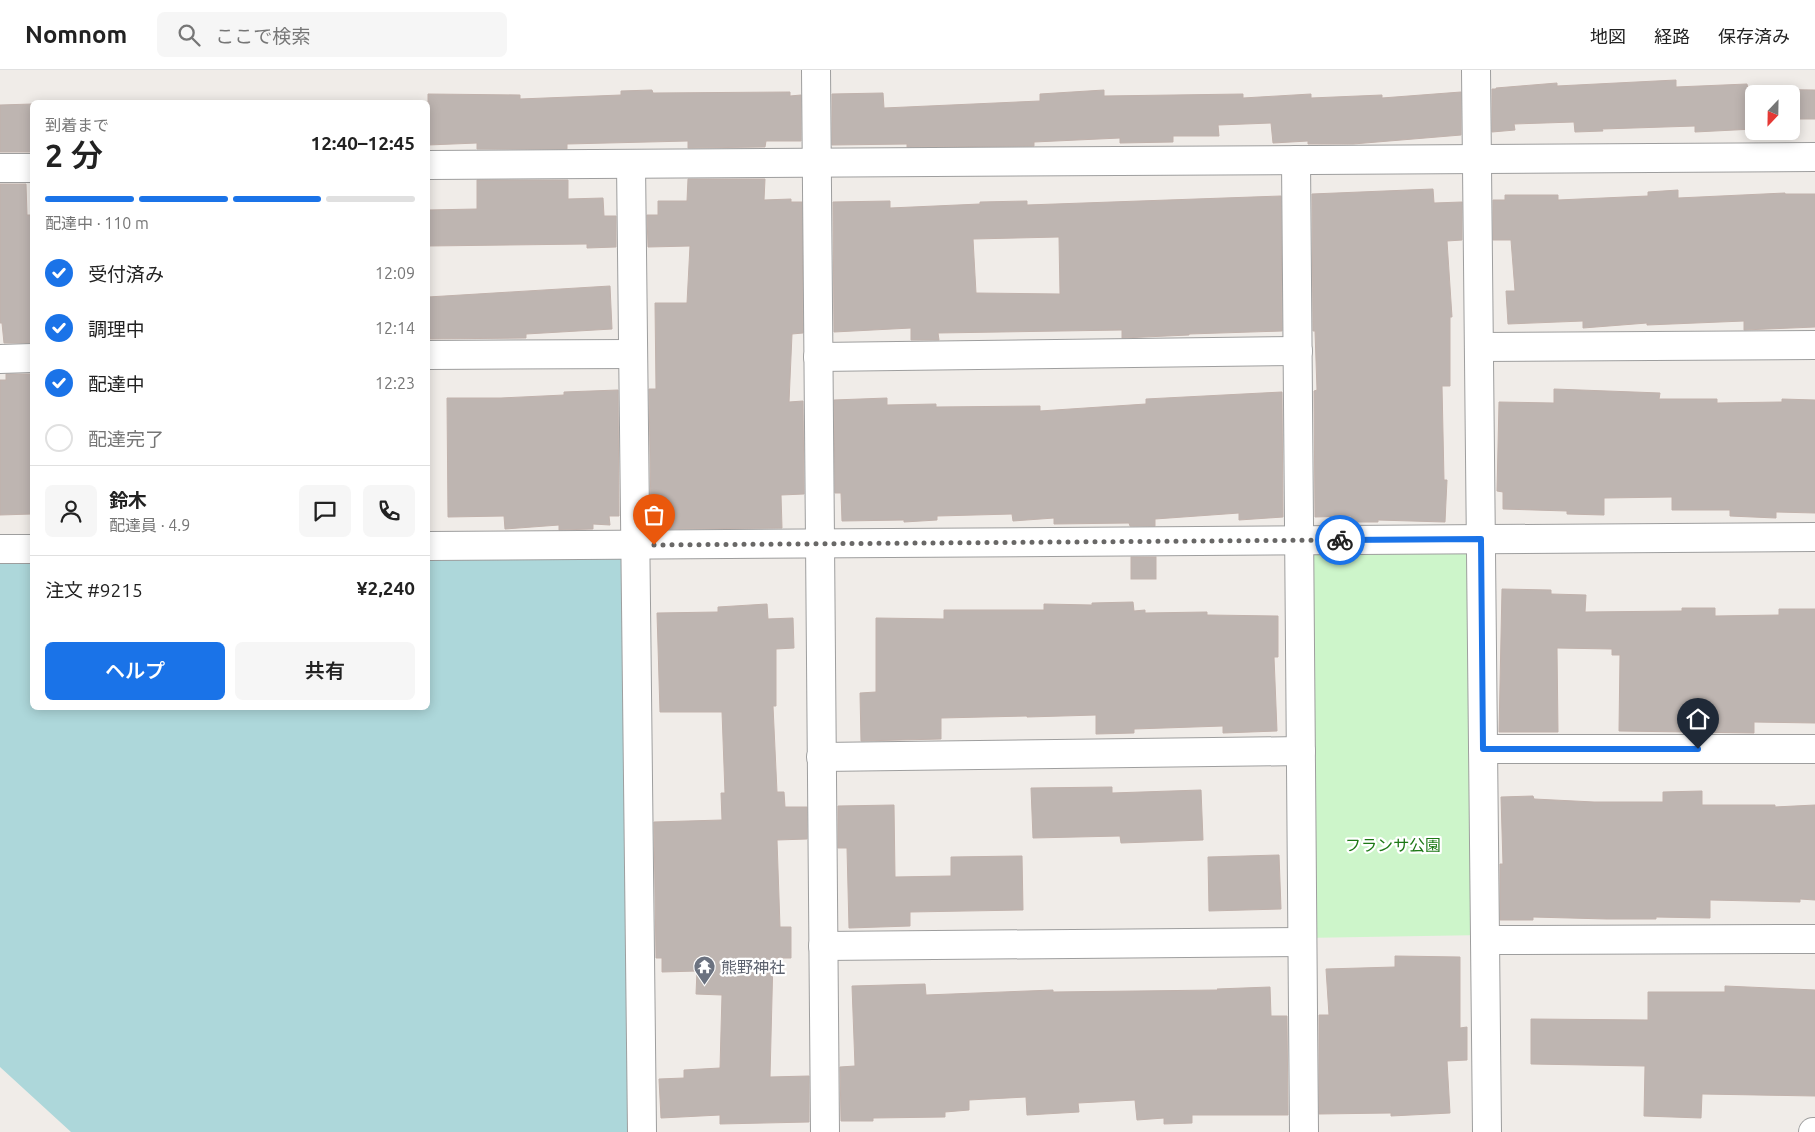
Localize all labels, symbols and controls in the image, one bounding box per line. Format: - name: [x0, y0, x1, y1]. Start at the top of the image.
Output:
- search box: [157, 12, 507, 57]
- text: Nomnom: [25, 21, 127, 48]
- icon: search: [175, 21, 203, 49]
- text: ここで検索: [215, 25, 310, 47]
- text: 地図: [1590, 26, 1626, 46]
- text: 経路: [1654, 26, 1690, 46]
- text: 保存済み: [1718, 26, 1790, 46]
- north arrow: [1745, 85, 1800, 140]
- map controls: [1745, 85, 1800, 140]
- text: 到着まで: [45, 116, 109, 134]
- text: 12:40–12:45: [310, 132, 415, 154]
- text: 2 分: [45, 137, 103, 173]
- text: 配達中 · 110 m: [45, 214, 149, 232]
- icon: check: [45, 259, 73, 287]
- text: 受付済み: [88, 263, 164, 285]
- text: 12:09: [375, 264, 415, 282]
- icon: check: [45, 314, 73, 342]
- text: 調理中: [88, 318, 145, 340]
- text: 12:14: [375, 319, 415, 337]
- icon: check: [45, 369, 73, 397]
- text: 配達中: [88, 373, 145, 395]
- text: 12:23: [375, 374, 415, 392]
- text: 配達完了: [88, 428, 164, 450]
- button: person: [45, 485, 97, 537]
- button: chat: [299, 485, 351, 537]
- button: phone: [363, 485, 415, 537]
- text: 鈴木: [109, 489, 147, 511]
- pin: [633, 494, 675, 545]
- icon: bag: [640, 501, 668, 529]
- courier: [1315, 515, 1365, 565]
- text: 配達員 · 4.9: [109, 516, 190, 534]
- icon: bike: [1326, 526, 1354, 554]
- text: ¥2,240: [357, 577, 415, 599]
- text: 注文 #9215: [45, 579, 143, 601]
- button: ヘルプ: [45, 642, 225, 700]
- button: 共有: [235, 642, 415, 700]
- pin: [1677, 698, 1719, 749]
- icon: home: [1684, 705, 1712, 733]
- park label: フランサ公園: [1345, 836, 1441, 854]
- temple icon: 熊野神社: [693, 955, 717, 986]
- place label: 熊野神社: [721, 958, 785, 976]

